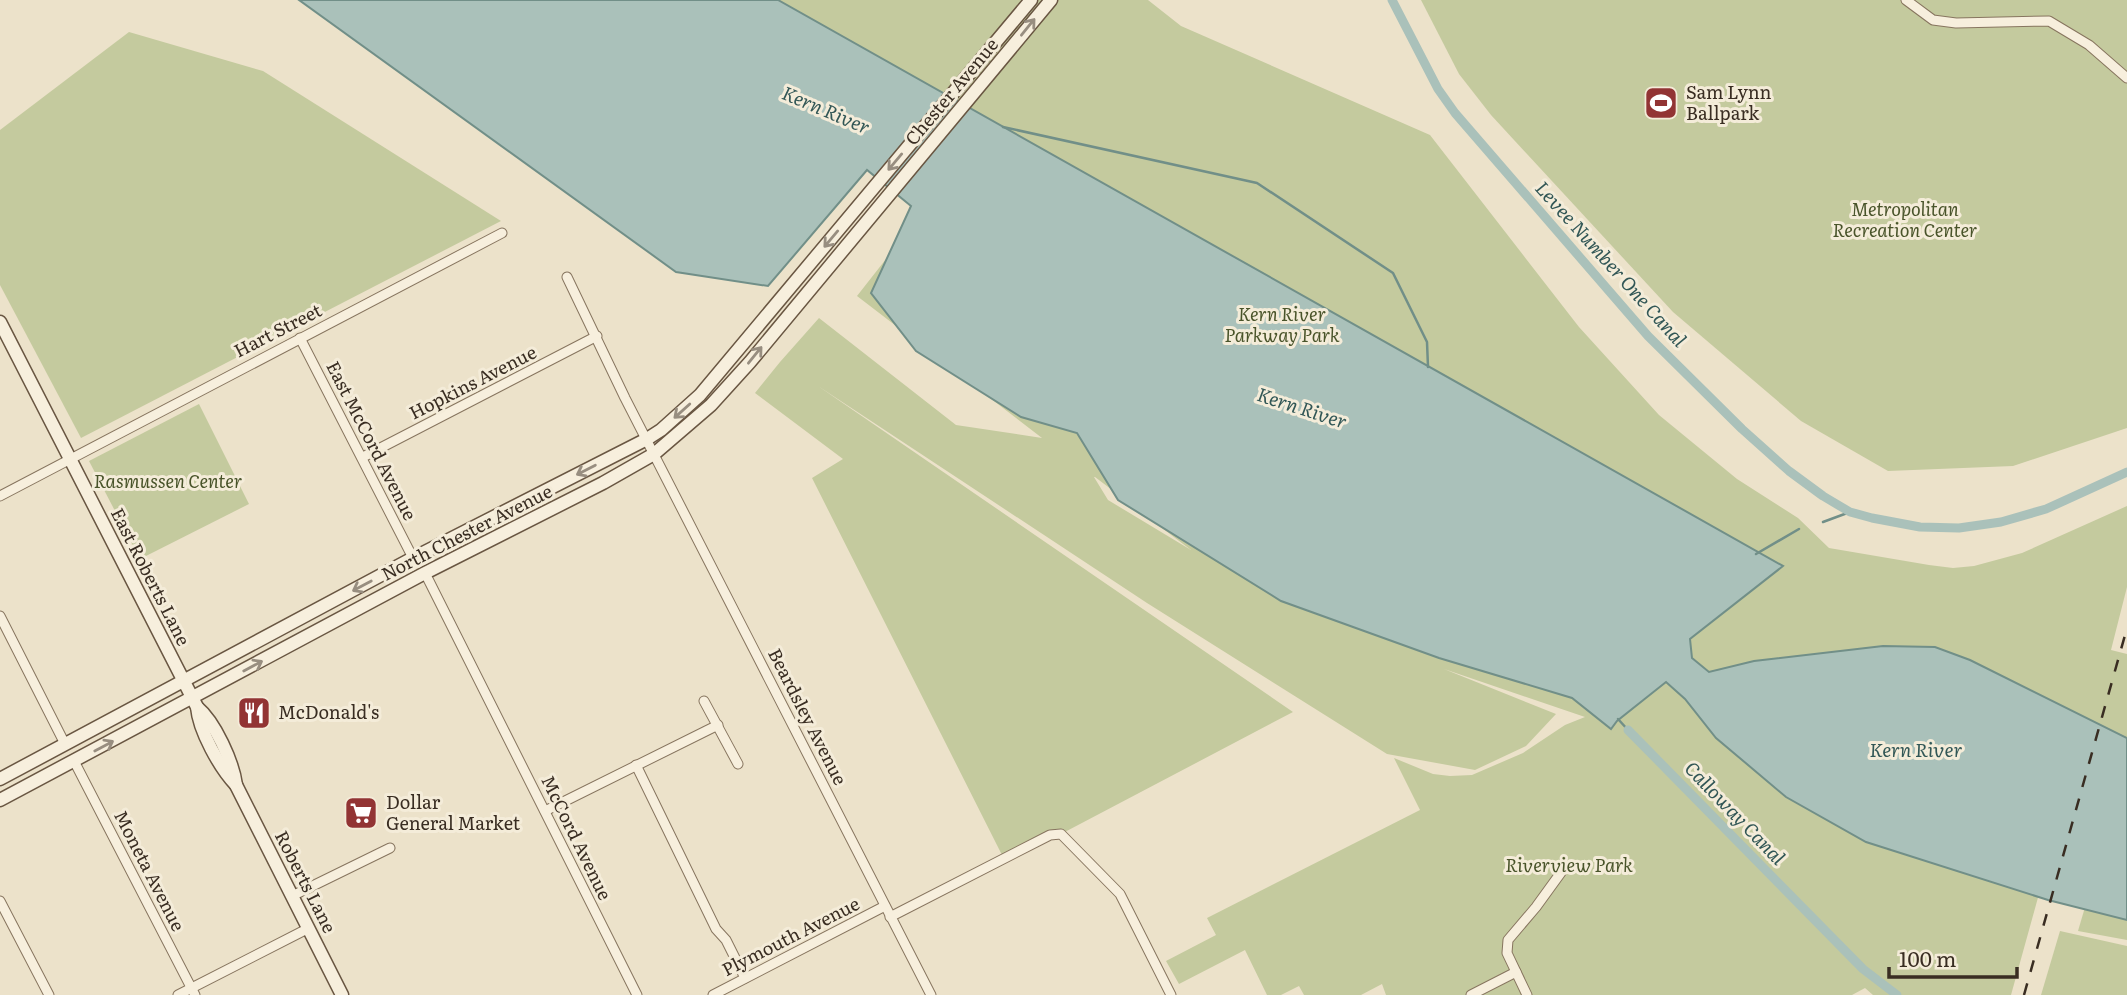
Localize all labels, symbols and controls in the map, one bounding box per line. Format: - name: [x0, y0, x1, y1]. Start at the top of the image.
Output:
- one-way arrow: [1020, 18, 1036, 36]
- street label: Chester Avenue: [898, 31, 1004, 151]
- water label: Kern River: [778, 78, 875, 140]
- place label: Sam Lynn Ballpark: [1686, 78, 1772, 126]
- sports icon: Sam Lynn Ballpark: [1642, 84, 1680, 122]
- one-way arrow: [888, 153, 903, 171]
- water label: Levee Number One Canal: [1530, 174, 1694, 353]
- park label: Metropolitan Recreation Center: [1833, 195, 1977, 243]
- one-way arrow: [823, 230, 839, 248]
- street label: Hart Street: [229, 296, 327, 363]
- park label: Kern River Parkway Park: [1224, 300, 1340, 348]
- street label: Hopkins Avenue: [404, 338, 541, 425]
- one-way arrow: [748, 347, 763, 365]
- street label: East McCord Avenue: [320, 356, 424, 525]
- water label: Kern River: [1254, 379, 1351, 435]
- one-way arrow: [673, 403, 691, 419]
- one-way arrow: [576, 463, 597, 477]
- park label: Rasmussen Center: [94, 467, 242, 494]
- street label: North Chester Avenue: [376, 477, 557, 587]
- street label: East Roberts Lane: [105, 503, 198, 650]
- one-way arrow: [352, 579, 373, 593]
- street label: Beardsley Avenue: [762, 643, 854, 789]
- one-way arrow: [242, 659, 262, 673]
- restaurant icon: McDonald's: [235, 694, 273, 732]
- place label: McDonald's: [278, 698, 379, 725]
- water label: Kern River: [1870, 735, 1963, 763]
- one-way arrow: [93, 738, 114, 752]
- water label: Calloway Canal: [1679, 754, 1793, 871]
- street label: McCord Avenue: [535, 770, 619, 904]
- place label: Dollar General Market: [386, 788, 521, 836]
- supermarket icon: Dollar General Market: [342, 794, 380, 832]
- street label: Moneta Avenue: [108, 805, 192, 935]
- street label: Roberts Lane: [269, 825, 344, 937]
- park label: Riverview Park: [1505, 851, 1633, 878]
- street label: Plymouth Avenue: [717, 889, 864, 982]
- scale bar: [1889, 936, 2017, 980]
- text: 100 m: [1899, 942, 1956, 973]

